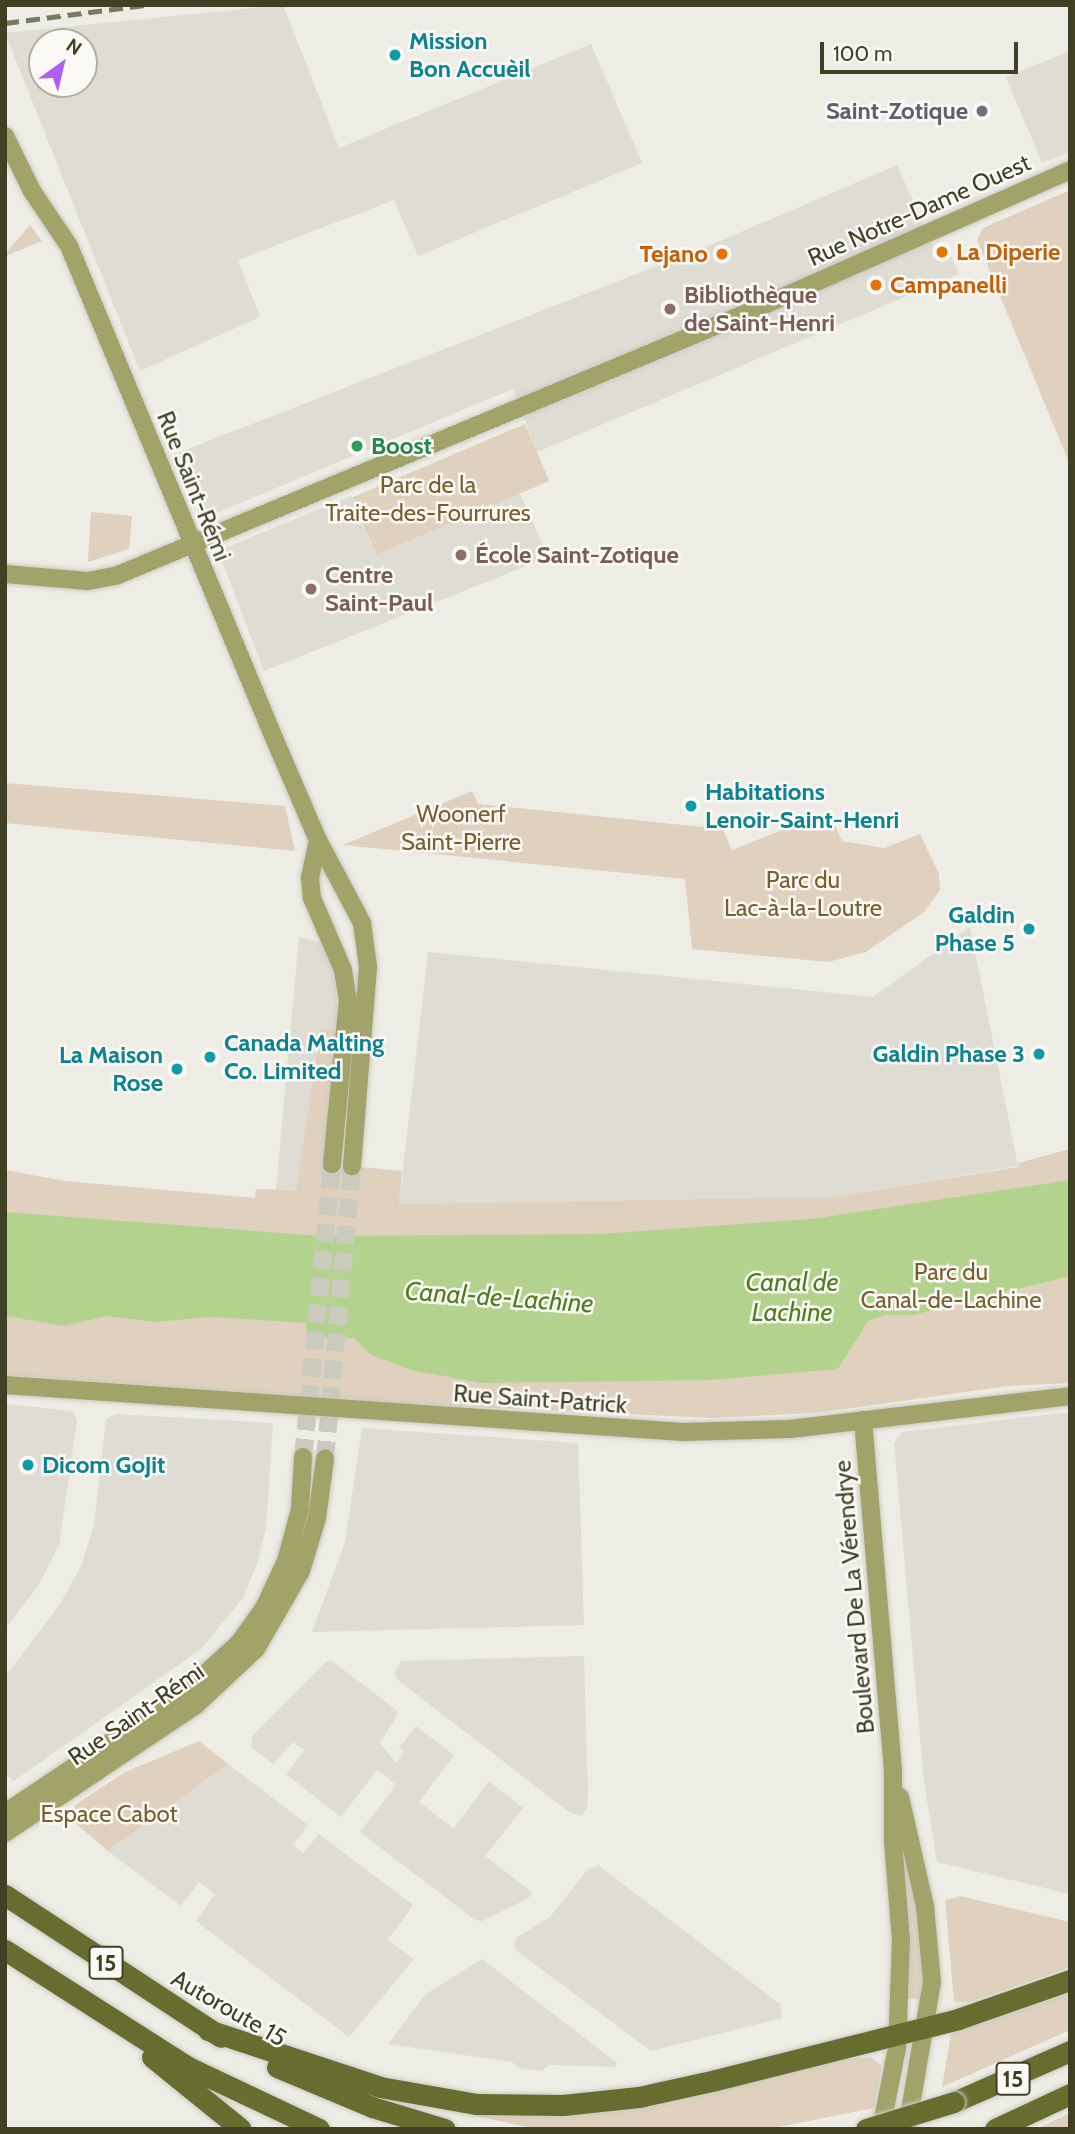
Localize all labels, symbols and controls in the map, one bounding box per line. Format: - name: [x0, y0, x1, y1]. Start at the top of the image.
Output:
- place label: Mission Bon Accuèil: [409, 27, 530, 83]
- north arrow: [28, 28, 98, 98]
- scale bar: [823, 28, 1021, 72]
- text: N: [62, 34, 86, 60]
- text: 100 m: [833, 41, 892, 66]
- marker: Mission Bon Accuèil: [387, 47, 403, 63]
- place label: Saint-Zotique: [826, 97, 968, 125]
- marker: Saint-Zotique: [974, 103, 990, 119]
- street label: Rue Notre-Dame Ouest: [803, 148, 1035, 272]
- place label: La Diperie: [956, 238, 1060, 266]
- place label: Tejano: [639, 240, 708, 268]
- marker: La Diperie: [934, 244, 950, 260]
- marker: Tejano: [714, 246, 730, 262]
- place label: Campanelli: [890, 271, 1007, 299]
- marker: Campanelli: [868, 277, 884, 293]
- place label: Bibliothèque de Saint-Henri: [684, 281, 835, 337]
- marker: Bibliothèque de Saint-Henri: [662, 301, 678, 317]
- street label: Rue Saint-Rémi: [151, 407, 237, 565]
- place label: Boost: [371, 432, 432, 460]
- marker: Boost: [349, 438, 365, 454]
- park label: Parc de la Traite-des-Fourrures: [325, 471, 531, 527]
- place label: École Saint-Zotique: [475, 541, 679, 569]
- marker: École Saint-Zotique: [453, 547, 469, 563]
- place label: Centre Saint-Paul: [325, 561, 433, 617]
- marker: Centre Saint-Paul: [303, 581, 319, 597]
- place label: Habitations Lenoir-Saint-Henri: [705, 778, 899, 834]
- marker: Habitations Lenoir-Saint-Henri: [683, 798, 699, 814]
- park label: Woonerf Saint-Pierre: [401, 800, 521, 856]
- park label: Parc du Lac-à-la-Loutre: [724, 866, 882, 922]
- place label: Galdin Phase 5: [935, 901, 1015, 957]
- marker: Galdin Phase 5: [1021, 921, 1037, 937]
- place label: Canada Malting Co. Limited: [224, 1029, 384, 1085]
- place label: Galdin Phase 3: [873, 1040, 1025, 1068]
- place label: La Maison Rose: [59, 1041, 163, 1097]
- marker: Galdin Phase 3: [1031, 1046, 1047, 1062]
- marker: Canada Malting Co. Limited: [202, 1049, 218, 1065]
- marker: La Maison Rose: [169, 1061, 185, 1077]
- park label: Parc du Canal-de-Lachine: [860, 1258, 1042, 1314]
- water label: Canal de Lachine: [746, 1267, 838, 1328]
- water label: Canal-de-Lachine: [404, 1276, 594, 1320]
- street label: Rue Saint-Patrick: [452, 1379, 628, 1419]
- place label: Dicom GoJit: [42, 1451, 165, 1479]
- marker: Dicom GoJit: [20, 1457, 36, 1473]
- street label: Boulevard De La Vérendrye: [828, 1459, 880, 1735]
- street label: Rue Saint-Rémi: [63, 1657, 209, 1771]
- park label: Espace Cabot: [40, 1800, 178, 1828]
- road number: 15: [88, 1944, 124, 1982]
- street label: Autoroute 15: [166, 1964, 292, 2052]
- road number: 15: [996, 2060, 1030, 2098]

